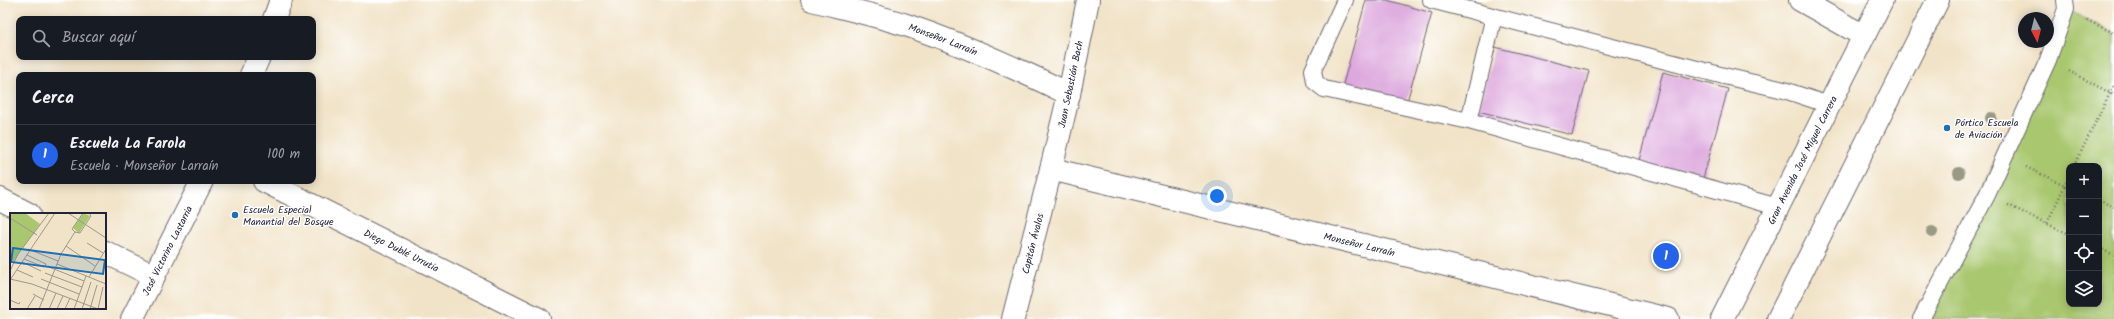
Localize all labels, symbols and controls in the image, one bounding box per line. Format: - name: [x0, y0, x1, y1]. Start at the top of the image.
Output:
- north arrow: [2018, 12, 2054, 48]
- search box: [16, 16, 316, 60]
- street label: Monseñor Larraín: [906, 19, 980, 60]
- text: Buscar aquí: [62, 26, 135, 50]
- icon: search: [30, 27, 52, 49]
- street label: Juan Sebastián Bach: [1054, 39, 1088, 129]
- text: Cerca: [32, 85, 74, 112]
- street label: Gran Avenida José Miguel Carrera: [1764, 93, 1842, 228]
- place label: Pórtico Escuela de Aviación: [1955, 115, 2019, 143]
- marker: Pórtico Escuela de Aviación: [1942, 123, 1952, 133]
- text: Escuela La Farola: [70, 132, 186, 156]
- text: 1: [43, 144, 47, 165]
- text: 100 m: [267, 144, 300, 165]
- text: Escuela · Monseñor Larraín: [70, 156, 219, 177]
- map controls: [2066, 163, 2102, 307]
- button: +: [2066, 163, 2102, 199]
- your location: [1207, 186, 1227, 206]
- button: −: [2066, 199, 2102, 235]
- place label: Escuela Especial Manantial del Bosque: [243, 202, 334, 230]
- street label: José Victorino Lastarria: [138, 203, 197, 298]
- marker: Escuela Especial Manantial del Bosque: [230, 210, 240, 220]
- street label: Capitán Ávalos: [1018, 211, 1049, 276]
- inset map: [10, 213, 106, 309]
- street label: Diego Dublé Urrutia: [361, 225, 442, 277]
- street label: Monseñor Larraín: [1322, 229, 1397, 261]
- button: locate: [2066, 235, 2102, 271]
- pin: 1: [1653, 241, 1679, 271]
- button: layers: [2066, 271, 2102, 307]

